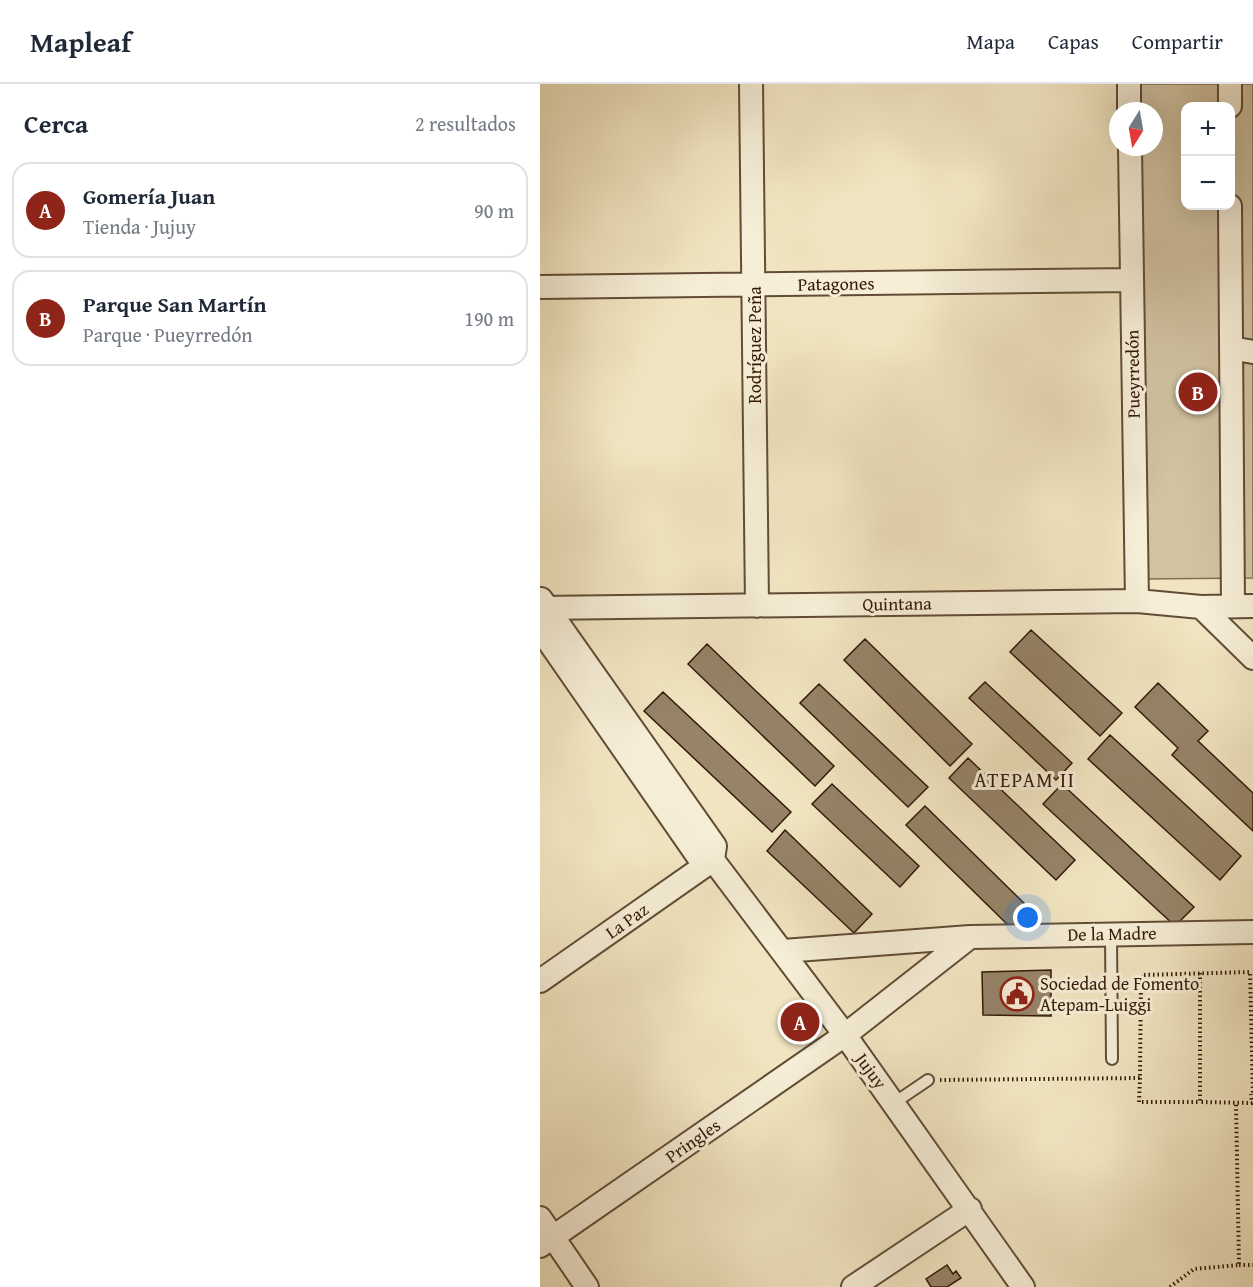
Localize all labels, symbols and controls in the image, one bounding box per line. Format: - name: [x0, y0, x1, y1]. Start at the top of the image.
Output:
- text: Mapleaf: [30, 21, 131, 62]
- text: Mapa: [966, 26, 1015, 57]
- text: Capas: [1048, 26, 1099, 57]
- text: Compartir: [1132, 26, 1223, 57]
- north arrow: [1109, 102, 1163, 156]
- map controls: [1181, 102, 1235, 210]
- button: +: [1181, 102, 1235, 156]
- text: Cerca: [24, 104, 88, 143]
- text: 2 resultados: [415, 109, 516, 138]
- button: −: [1181, 156, 1235, 210]
- text: Gomería Juan: [83, 180, 215, 212]
- text: A: [39, 196, 52, 225]
- text: 90 m: [474, 196, 514, 225]
- text: Tienda · Jujuy: [83, 212, 196, 241]
- street label: Patagones: [797, 269, 875, 298]
- street label: Rodríguez Peña: [741, 286, 768, 404]
- text: Parque San Martín: [83, 288, 267, 320]
- text: B: [39, 304, 52, 333]
- text: 190 m: [464, 304, 514, 333]
- text: Parque · Pueyrredón: [83, 320, 253, 349]
- street label: Pueyrredón: [1118, 329, 1147, 419]
- pin: B: [1178, 370, 1218, 414]
- street label: Quintana: [862, 589, 932, 618]
- district label: ATEPAM II: [975, 765, 1075, 794]
- street label: La Paz: [600, 896, 654, 945]
- your location: [1013, 903, 1042, 932]
- street label: De la Madre: [1067, 919, 1157, 948]
- place label: Sociedad de Fomento Atepam-Luiggi: [1040, 970, 1199, 1018]
- public building icon: Sociedad de Fomento Atepam-Luiggi: [999, 976, 1035, 1012]
- pin: A: [780, 1000, 820, 1044]
- street label: Jujuy: [848, 1045, 894, 1094]
- street label: Pringles: [660, 1112, 726, 1169]

